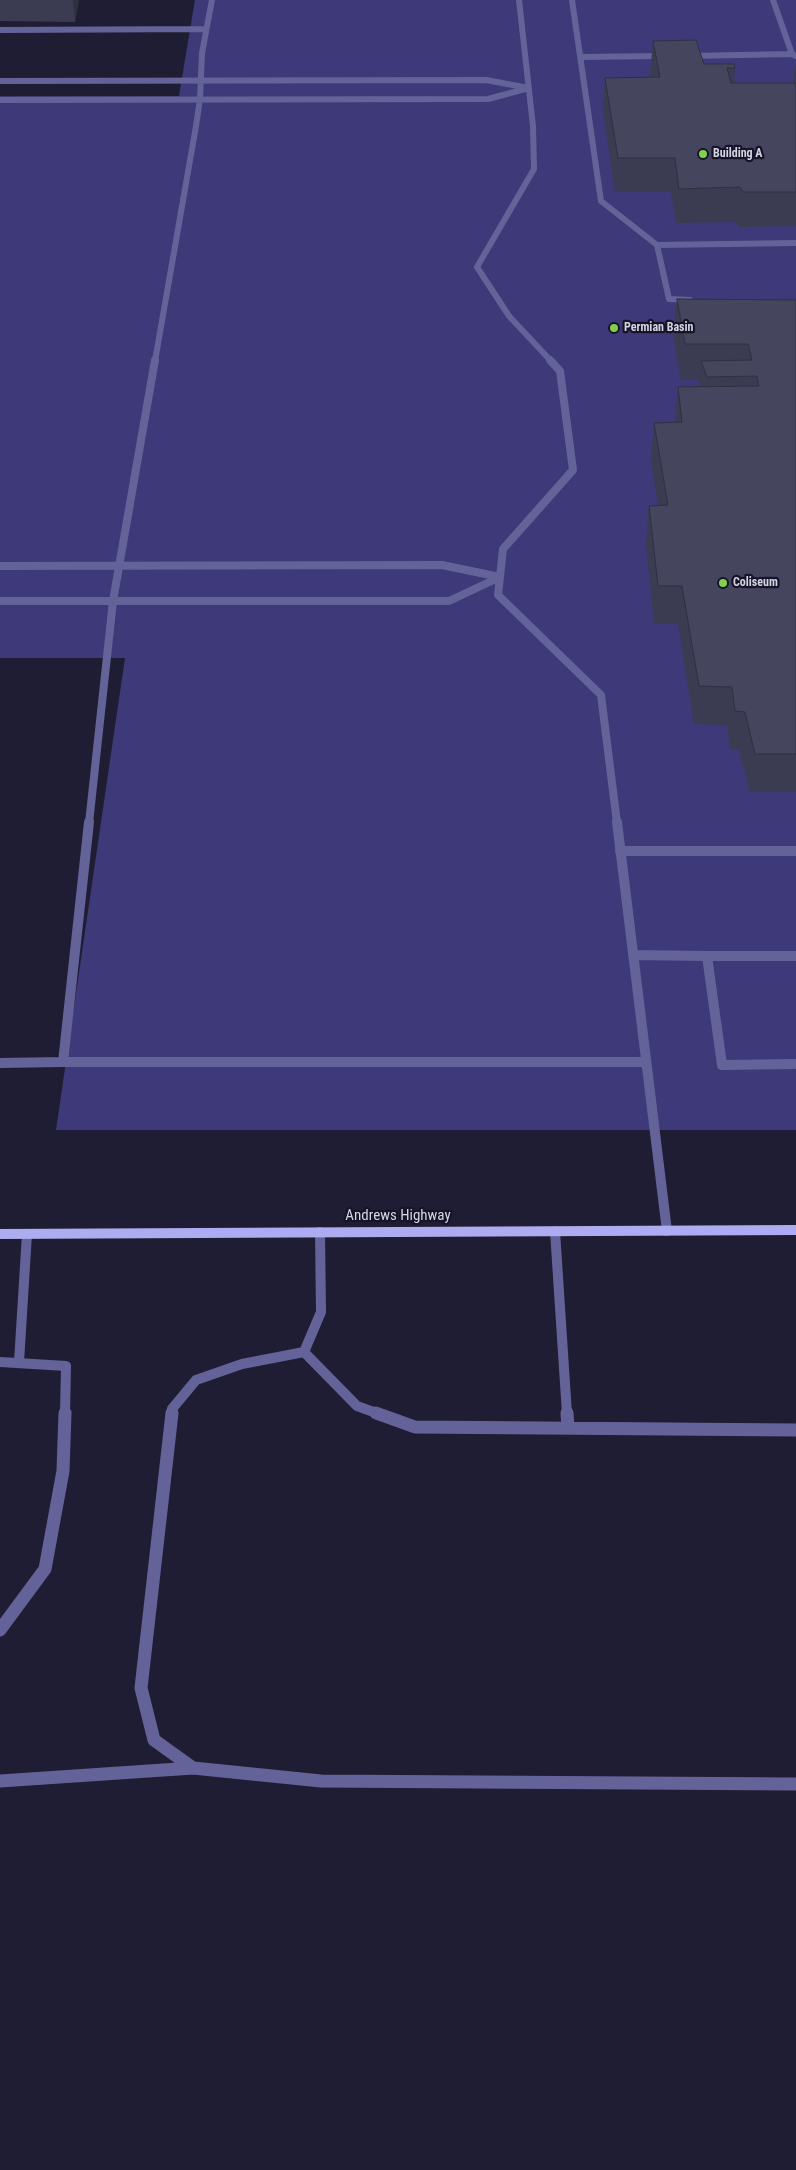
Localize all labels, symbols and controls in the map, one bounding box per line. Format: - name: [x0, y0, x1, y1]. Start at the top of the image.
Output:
- place label: Building A: [713, 147, 763, 161]
- marker: Building A: [697, 148, 709, 160]
- place label: Permian Basin: [624, 321, 693, 335]
- marker: Permian Basin: [608, 322, 620, 334]
- place label: Coliseum: [733, 576, 778, 590]
- marker: Coliseum: [717, 577, 729, 589]
- street label: Andrews Highway: [345, 1207, 451, 1225]

